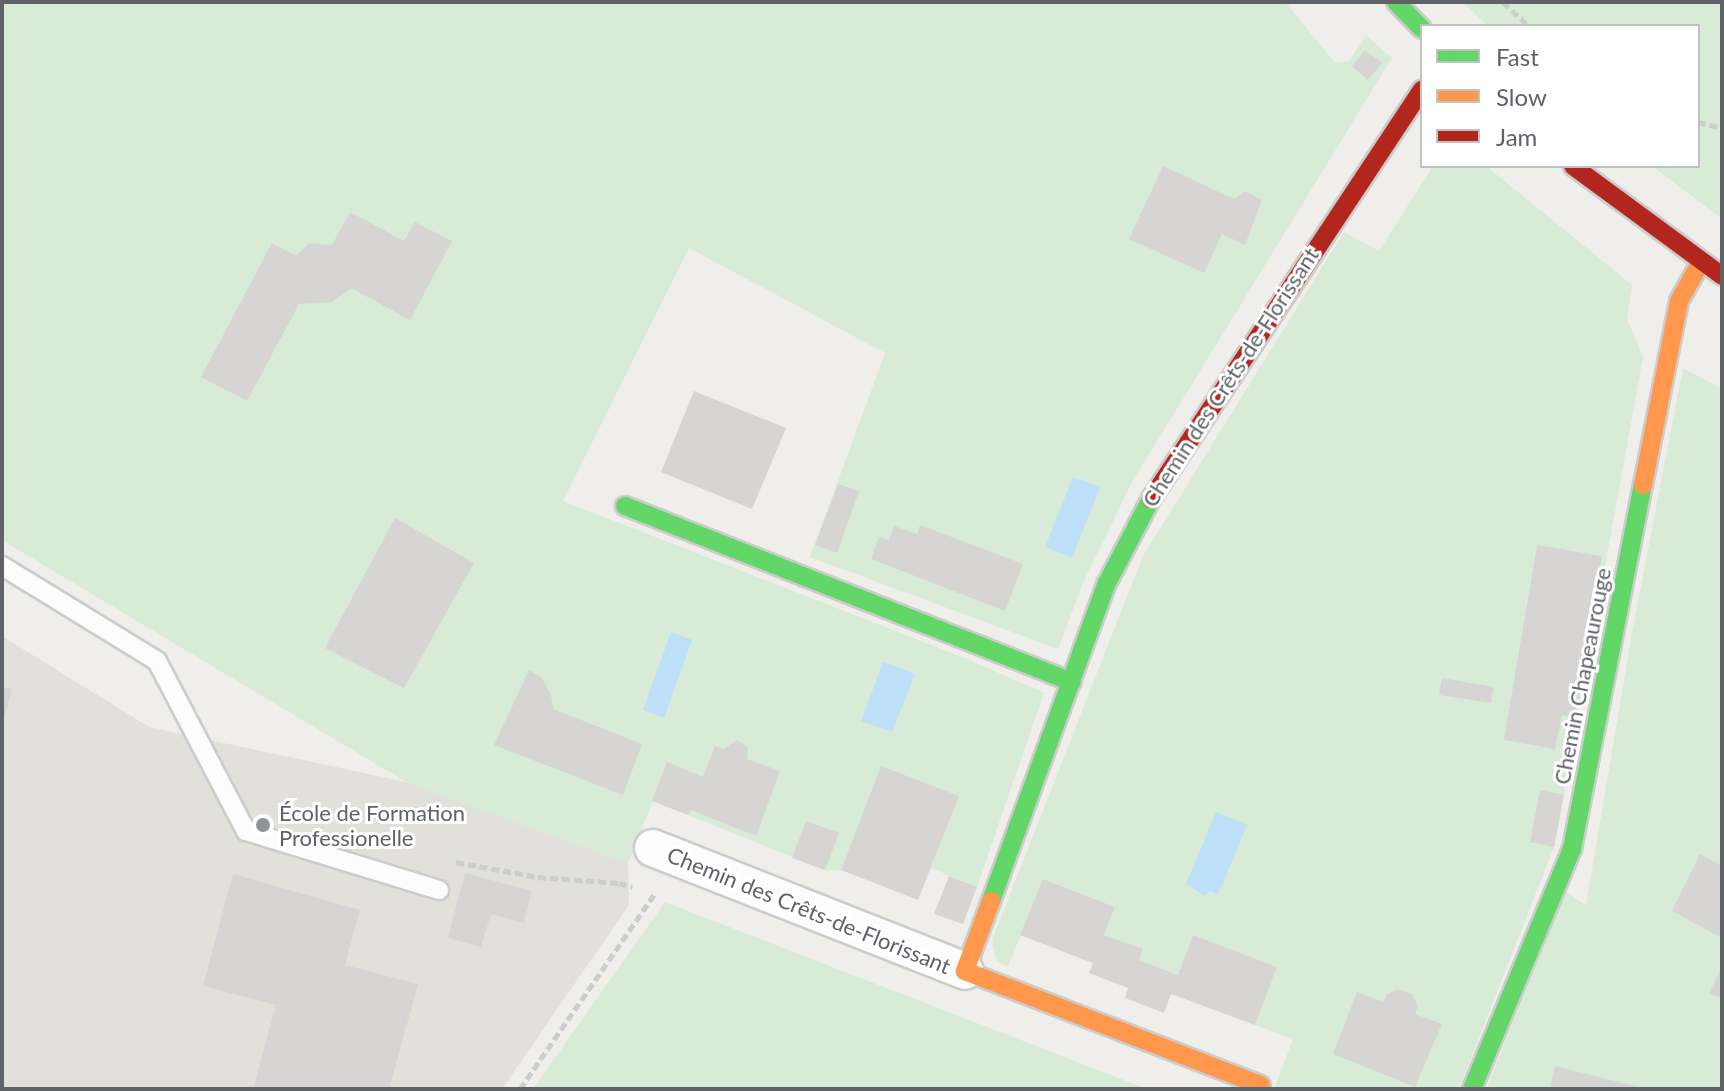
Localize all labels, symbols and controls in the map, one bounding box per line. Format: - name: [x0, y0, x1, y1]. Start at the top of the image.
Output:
- legend: [1420, 24, 1700, 168]
- text: Fast: [1496, 42, 1539, 71]
- text: Slow: [1496, 82, 1547, 111]
- text: Jam: [1496, 122, 1537, 151]
- street label: Chemin des Crêts-de-Florissant: [1136, 243, 1324, 511]
- street label: Chemin Chapeaurouge: [1548, 565, 1616, 787]
- place label: École de Formation Professionelle: [279, 799, 465, 850]
- marker: École de Formation Professionelle: [254, 816, 272, 834]
- street label: Chemin des Crêts-de-Florissant: [663, 841, 955, 979]

